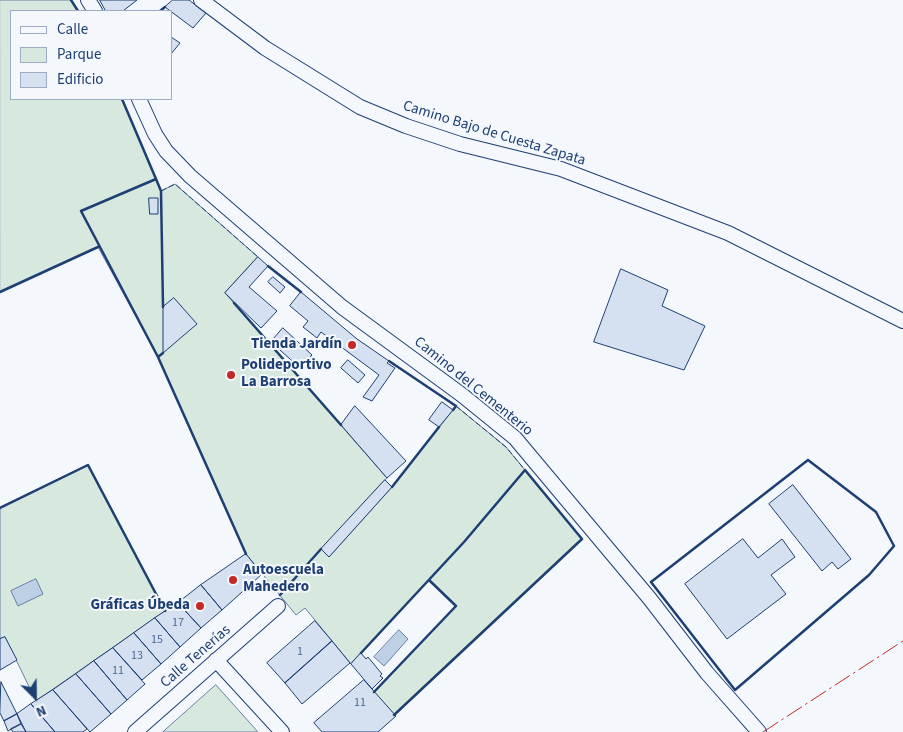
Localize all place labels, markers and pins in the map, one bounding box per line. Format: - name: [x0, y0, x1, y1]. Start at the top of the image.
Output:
- place label: Tienda Jardín: [251, 336, 342, 354]
- marker: Tienda Jardín: [346, 339, 358, 351]
- place label: Polideportivo La Barrosa: [241, 357, 332, 392]
- marker: Polideportivo La Barrosa: [225, 369, 237, 381]
- place label: Autoescuela Mahedero: [243, 562, 324, 597]
- marker: Autoescuela Mahedero: [227, 574, 239, 586]
- place label: Gráficas Úbeda: [90, 597, 190, 615]
- marker: Gráficas Úbeda: [194, 600, 206, 612]

